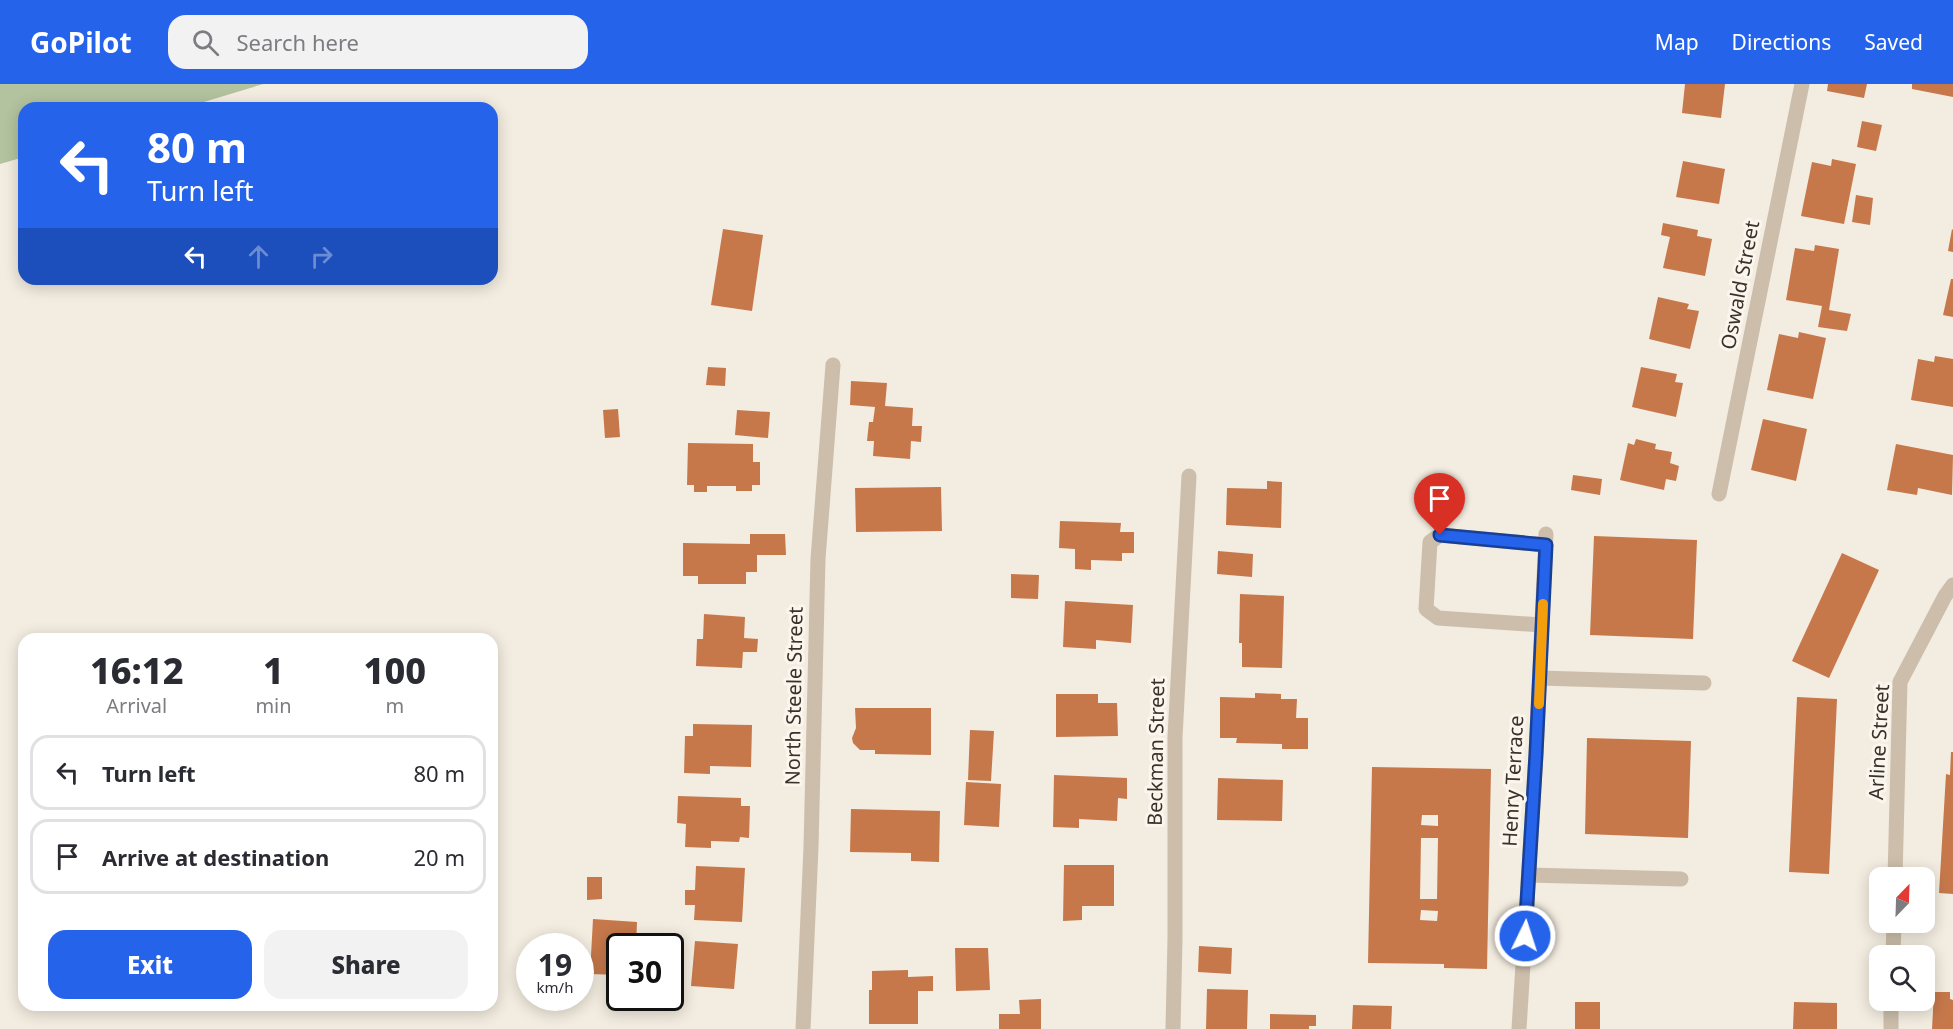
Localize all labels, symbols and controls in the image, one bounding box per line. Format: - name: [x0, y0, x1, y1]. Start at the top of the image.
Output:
- search box: [168, 15, 588, 69]
- text: GoPilot: [30, 23, 132, 61]
- icon: search: [189, 26, 222, 59]
- text: Search here: [237, 27, 359, 57]
- text: Map: [1655, 28, 1699, 56]
- text: Directions: [1732, 28, 1831, 56]
- text: Saved: [1864, 28, 1923, 56]
- text: 80 m: [147, 118, 247, 175]
- icon: left: [48, 126, 126, 204]
- text: Turn left: [147, 172, 253, 209]
- street label: Oswald Street: [1714, 218, 1765, 352]
- icon: left: [179, 240, 212, 273]
- icon: ahead: [242, 240, 275, 273]
- icon: right: [305, 240, 338, 273]
- pin: [1414, 473, 1465, 535]
- icon: arrive: [1423, 482, 1456, 515]
- street label: North Steele Street: [778, 606, 809, 786]
- text: 16:12: [90, 646, 183, 695]
- text: 1: [263, 646, 284, 695]
- text: 100: [364, 646, 426, 695]
- street label: Beckman Street: [1141, 678, 1170, 826]
- street label: Arline Street: [1862, 683, 1895, 801]
- text: Arrival: [106, 692, 167, 719]
- text: min: [255, 692, 292, 719]
- text: m: [385, 692, 404, 719]
- street label: Henry Terrace: [1496, 715, 1529, 847]
- icon: left: [51, 756, 84, 789]
- text: Turn left: [102, 758, 196, 788]
- text: 80 m: [414, 758, 465, 788]
- icon: arrive: [51, 840, 84, 873]
- text: Arrive at destination: [102, 842, 329, 872]
- text: 20 m: [414, 842, 465, 872]
- north arrow: [1869, 867, 1935, 933]
- map controls: [1869, 867, 1935, 1011]
- position arrow: [1493, 904, 1557, 968]
- button: Exit: [48, 930, 252, 999]
- button: Share: [264, 930, 468, 999]
- speed limit sign: 30: [606, 933, 684, 1011]
- text: 19: [538, 944, 572, 985]
- button: search: [1869, 945, 1935, 1011]
- text: km/h: [537, 977, 573, 997]

